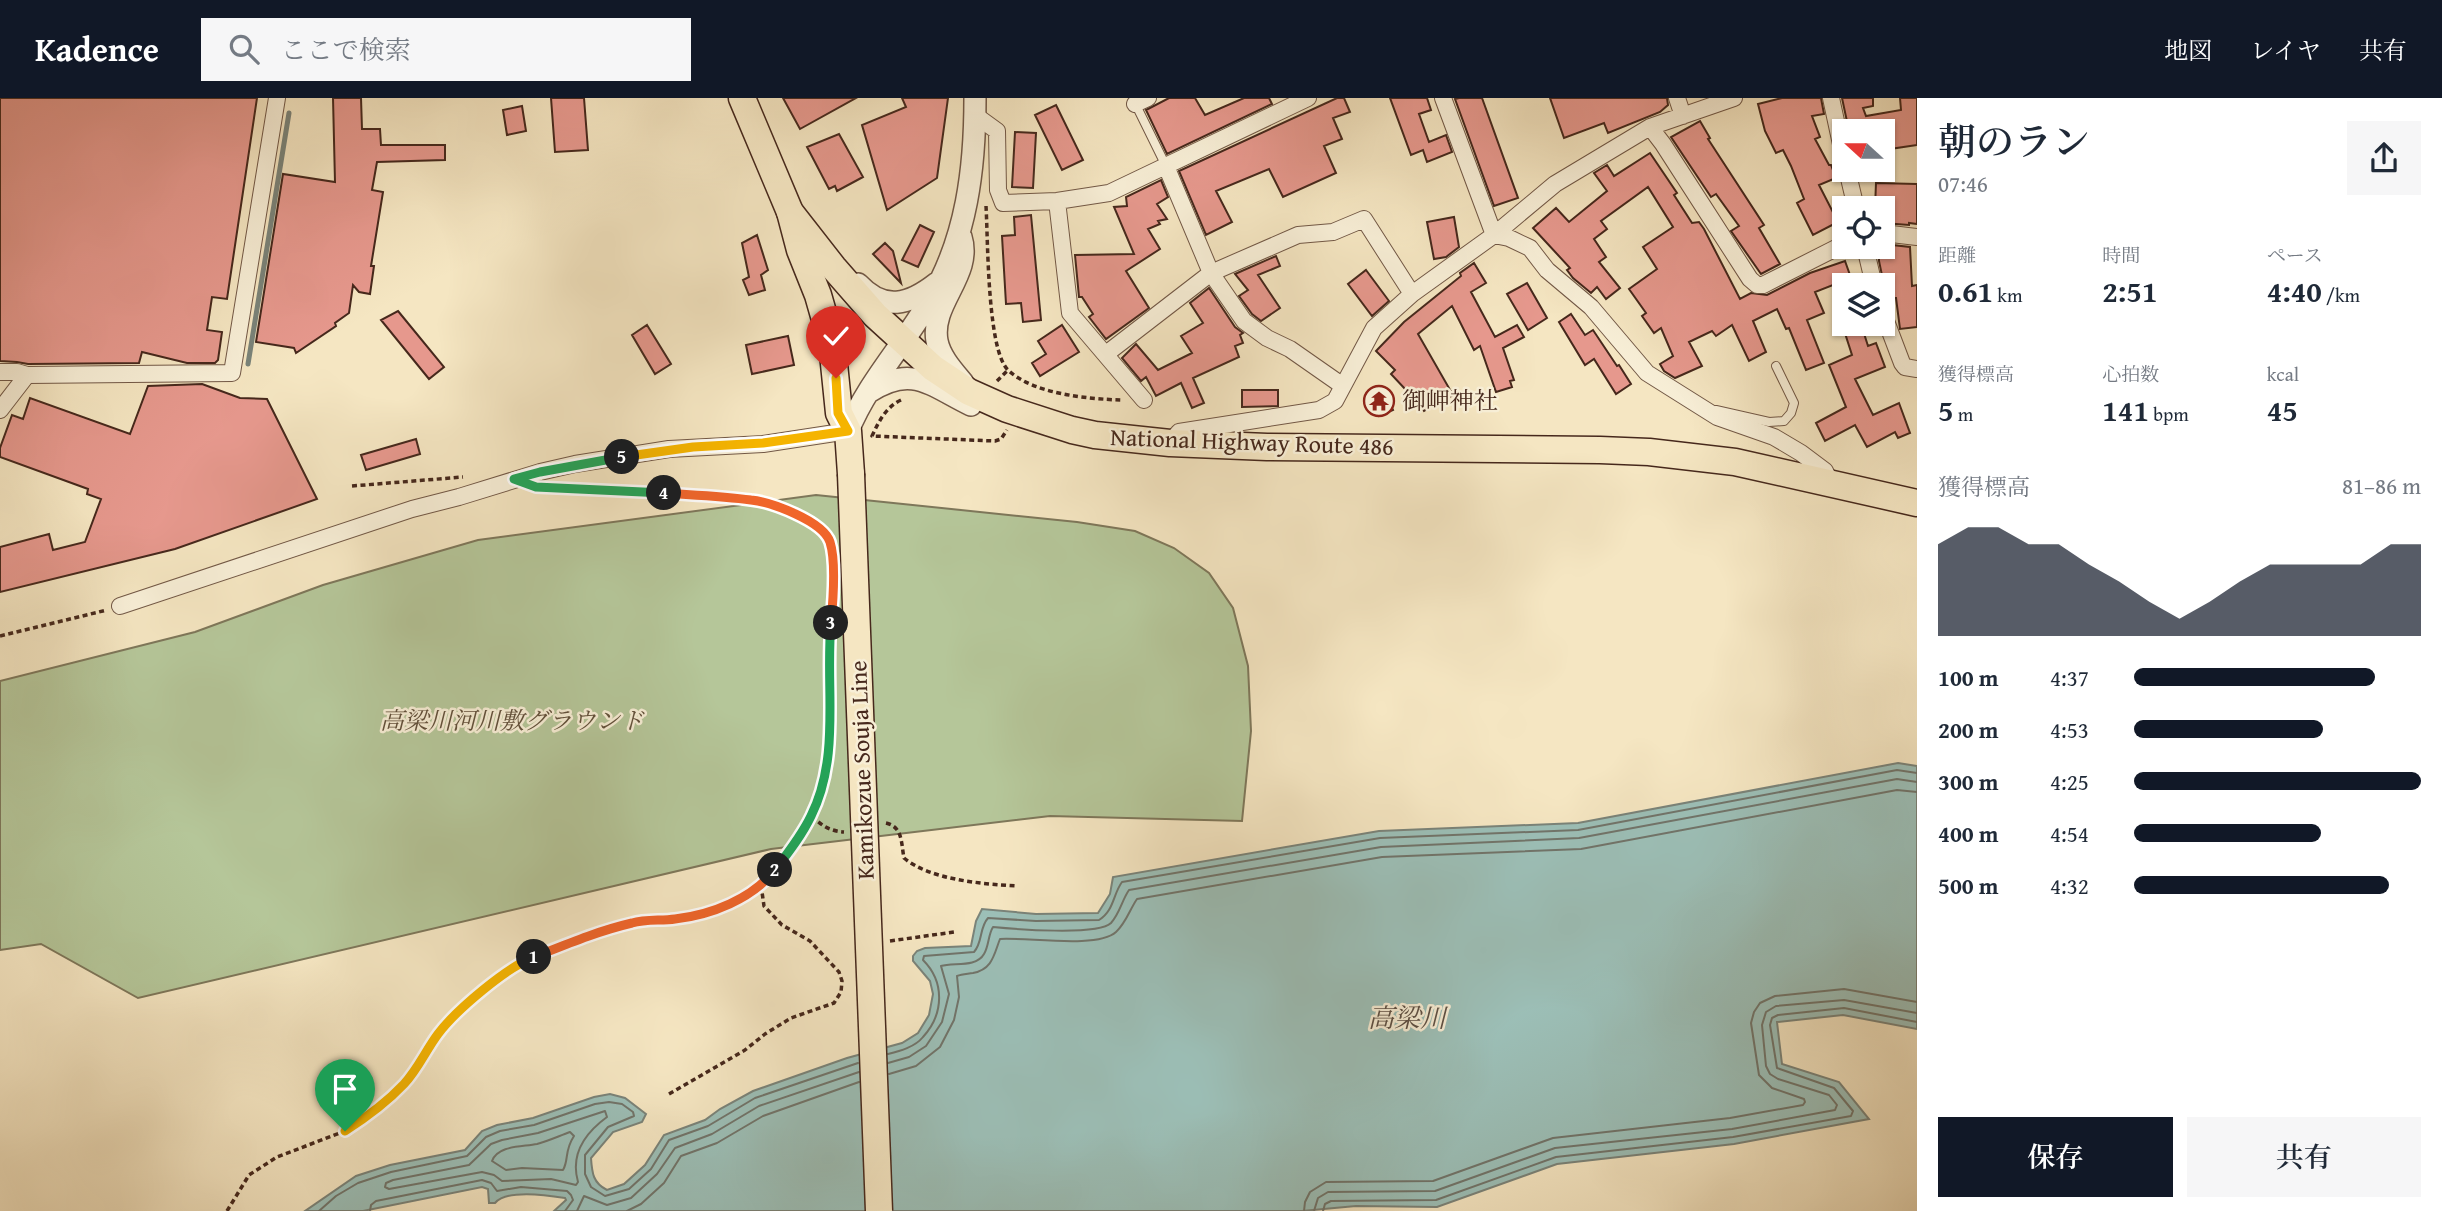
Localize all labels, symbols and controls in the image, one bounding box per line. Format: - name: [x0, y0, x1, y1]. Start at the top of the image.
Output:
- search box: [201, 18, 691, 81]
- text: Kadence: [35, 25, 159, 73]
- icon: search: [225, 30, 263, 68]
- text: ここで検索: [281, 30, 411, 69]
- text: 地図: [2164, 33, 2212, 68]
- text: レイヤ: [2250, 33, 2321, 68]
- text: 共有: [2359, 33, 2407, 68]
- text: 朝のラン: [1938, 113, 2090, 169]
- north arrow: [1832, 119, 1895, 182]
- map controls: [1832, 119, 1895, 336]
- button: share: [2347, 121, 2421, 195]
- text: 07:46: [1938, 167, 1988, 200]
- button: locate: [1832, 196, 1895, 259]
- text: 距離: [1938, 241, 1976, 269]
- text: 時間: [2102, 241, 2140, 269]
- text: ペース: [2267, 241, 2323, 269]
- text: 0.61: [1938, 269, 1993, 313]
- text: 2:51: [2102, 269, 2157, 313]
- text: 4:40: [2267, 269, 2322, 313]
- button: layers: [1832, 273, 1895, 336]
- text: km: [1993, 281, 2022, 309]
- text: /km: [2322, 281, 2360, 309]
- pin: [806, 306, 866, 378]
- icon: check: [817, 317, 855, 355]
- text: 獲得標高: [1938, 360, 2014, 388]
- text: 心拍数: [2102, 360, 2159, 388]
- text: kcal: [2267, 360, 2299, 388]
- place label: 御岬神社: [1402, 383, 1498, 418]
- temple icon: 御岬神社: [1362, 384, 1396, 418]
- text: 5: [1938, 388, 1954, 432]
- text: 141: [2102, 388, 2149, 432]
- text: 45: [2267, 388, 2298, 432]
- text: m: [1954, 400, 1973, 428]
- text: bpm: [2149, 400, 2189, 428]
- street label: National Highway Route 486: [1110, 419, 1394, 464]
- pin: 5: [604, 440, 640, 474]
- text: 5: [617, 442, 626, 470]
- text: 81–86 m: [2342, 469, 2421, 502]
- text: 獲得標高: [1938, 470, 2030, 503]
- pin: 4: [646, 476, 682, 510]
- text: 4: [659, 478, 668, 506]
- pin: 3: [814, 606, 848, 640]
- text: 3: [826, 608, 835, 636]
- street label: Kamikozue Souja Line: [840, 660, 883, 880]
- text: 100 m: [1938, 661, 1999, 694]
- text: 4:37: [2050, 661, 2089, 694]
- park label: 高梁川河川敷グラウンド: [380, 703, 645, 738]
- text: 200 m: [1938, 713, 1999, 746]
- text: 4:53: [2050, 713, 2089, 746]
- text: 300 m: [1938, 765, 1999, 798]
- text: 4:25: [2050, 765, 2089, 798]
- text: 400 m: [1938, 817, 1999, 850]
- text: 4:54: [2050, 817, 2089, 850]
- pin: 2: [758, 852, 792, 888]
- text: 2: [770, 855, 779, 883]
- text: 500 m: [1938, 869, 1999, 902]
- text: 4:32: [2050, 869, 2089, 902]
- pin: 1: [516, 940, 552, 974]
- text: 1: [529, 942, 538, 970]
- water label: 高梁川: [1368, 998, 1449, 1037]
- pin: [315, 1059, 375, 1131]
- icon: arrive: [326, 1070, 364, 1108]
- button: 保存: [1938, 1117, 2173, 1197]
- button: 共有: [2187, 1117, 2421, 1197]

